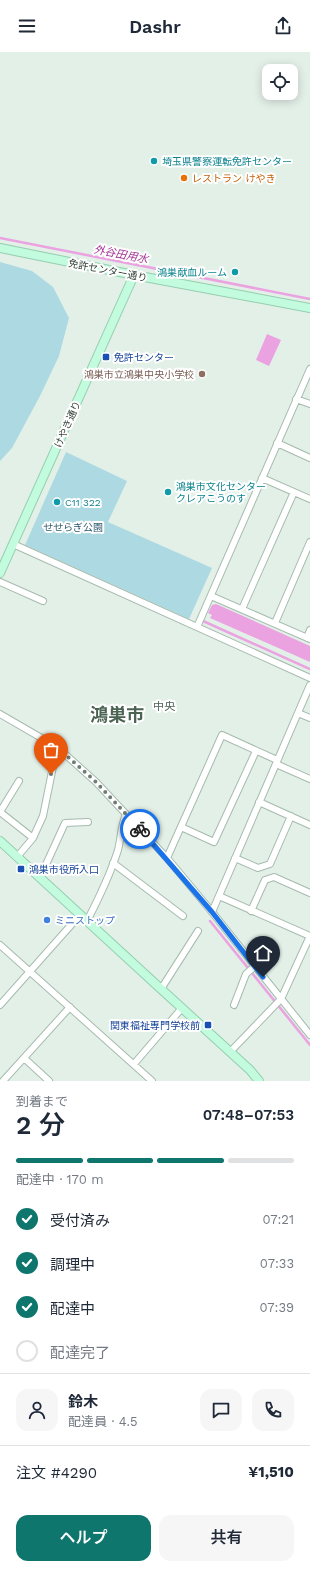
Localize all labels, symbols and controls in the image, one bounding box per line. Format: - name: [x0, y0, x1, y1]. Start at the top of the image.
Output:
- icon: menu: [16, 15, 38, 37]
- icon: share: [272, 15, 294, 37]
- text: Dashr: [129, 16, 181, 37]
- map controls: [262, 64, 298, 100]
- button: locate: [262, 64, 298, 100]
- marker: 埼玉県警察運転免許センター: [149, 156, 159, 166]
- place label: 埼玉県警察運転免許センター: [162, 156, 292, 167]
- marker: レストラン けやき: [179, 173, 189, 183]
- place label: レストラン けやき: [192, 173, 275, 184]
- water label: 外谷田用水: [93, 243, 150, 266]
- street label: 免許センター通り: [68, 257, 148, 284]
- place label: 鴻巣献血ルーム: [157, 267, 227, 278]
- marker: 鴻巣献血ルーム: [230, 267, 240, 277]
- marker: 免許センター: [101, 352, 111, 362]
- place label: 免許センター: [114, 352, 174, 363]
- place label: 鴻巣市立鴻巣中央小学校: [84, 369, 194, 380]
- marker: 鴻巣市立鴻巣中央小学校: [197, 369, 207, 379]
- street label: けやき通り: [52, 399, 83, 449]
- place label: 鴻巣市文化センター クレアこうのす: [176, 481, 266, 504]
- marker: 鴻巣市文化センター クレアこうのす: [163, 487, 173, 497]
- marker: C11 322: [52, 497, 62, 507]
- place label: C11 322: [65, 497, 101, 508]
- park label: せせらぎ公園: [43, 522, 103, 533]
- district label: 中央: [153, 700, 176, 713]
- district label: 鴻巣市: [90, 704, 144, 725]
- pin: [34, 733, 68, 774]
- icon: bag: [40, 739, 62, 761]
- courier: [120, 809, 160, 849]
- icon: bike: [129, 818, 151, 840]
- marker: 鴻巣市役所入口: [16, 864, 26, 874]
- place label: 鴻巣市役所入口: [29, 864, 99, 875]
- marker: ミニストップ: [42, 915, 52, 925]
- place label: ミニストップ: [55, 915, 115, 926]
- pin: [246, 936, 280, 977]
- icon: home: [252, 942, 274, 964]
- place label: 関東福祉専門学校前: [110, 1020, 200, 1031]
- marker: 関東福祉専門学校前: [203, 1020, 213, 1030]
- text: 到着まで: [16, 1094, 68, 1109]
- text: 07:48–07:53: [203, 1106, 294, 1124]
- text: 2 分: [16, 1110, 65, 1140]
- text: 配達中 · 170 m: [16, 1172, 104, 1187]
- icon: check: [16, 1208, 38, 1230]
- text: 受付済み: [50, 1212, 110, 1230]
- text: 07:21: [262, 1212, 294, 1227]
- icon: check: [16, 1252, 38, 1274]
- text: 調理中: [50, 1256, 95, 1274]
- text: 07:33: [260, 1256, 294, 1271]
- icon: check: [16, 1296, 38, 1318]
- text: 配達中: [50, 1300, 95, 1318]
- text: 07:39: [259, 1300, 294, 1315]
- text: 配達完了: [50, 1344, 110, 1362]
- button: person: [16, 1389, 58, 1431]
- button: chat: [200, 1389, 242, 1431]
- button: phone: [252, 1389, 294, 1431]
- text: 鈴木: [68, 1393, 98, 1411]
- text: 配達員 · 4.5: [68, 1414, 138, 1429]
- text: ¥1,510: [248, 1463, 294, 1481]
- text: 注文 #4290: [16, 1464, 97, 1482]
- button: ヘルプ: [16, 1515, 151, 1561]
- button: 共有: [159, 1515, 294, 1561]

